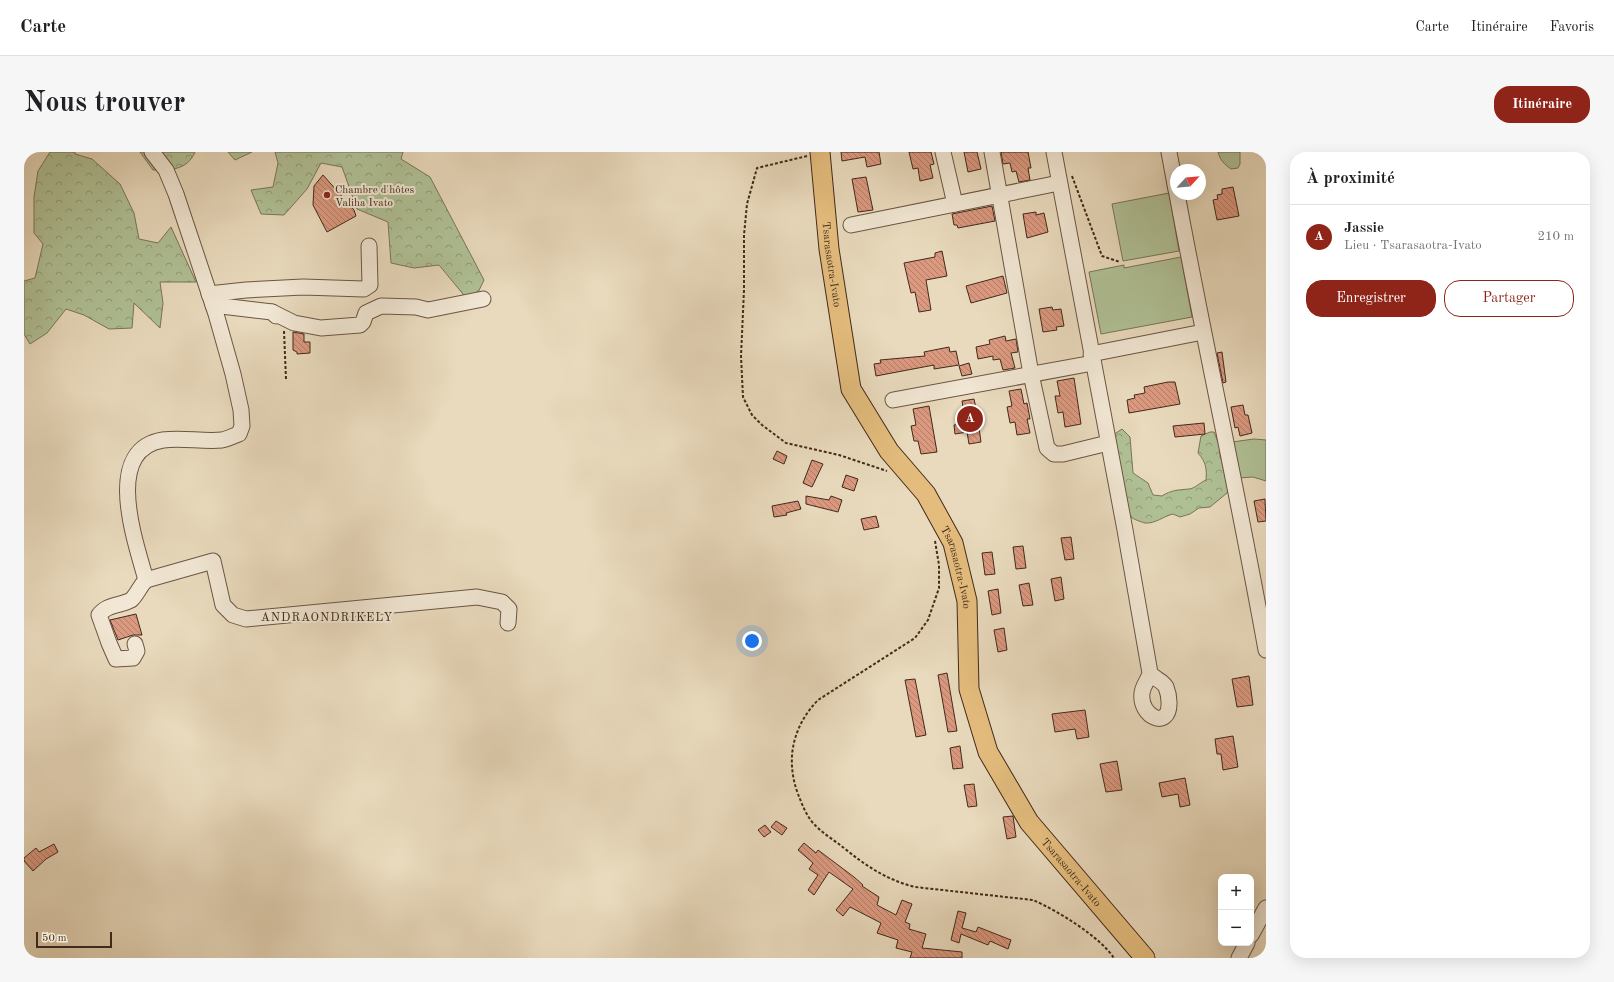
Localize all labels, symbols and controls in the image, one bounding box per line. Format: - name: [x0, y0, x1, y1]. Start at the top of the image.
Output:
- text: Carte: [20, 18, 66, 37]
- text: Carte: [1415, 20, 1449, 34]
- text: Itinéraire: [1471, 20, 1528, 34]
- text: Favoris: [1550, 20, 1594, 34]
- button: Itinéraire: [1494, 86, 1590, 123]
- text: Nous trouver: [24, 90, 185, 118]
- north arrow: [1170, 164, 1206, 200]
- text: À proximité: [1306, 170, 1395, 187]
- place label: Chambre d'hôtes Valiha Ivato: [335, 185, 415, 209]
- marker: Chambre d'hôtes Valiha Ivato: [322, 190, 332, 200]
- street label: Tsarasaotra-Ivato: [819, 221, 842, 308]
- text: Jassie: [1344, 221, 1384, 236]
- text: A: [1314, 230, 1324, 243]
- text: 210 m: [1537, 230, 1574, 243]
- text: Lieu · Tsarasaotra-Ivato: [1344, 239, 1482, 252]
- button: Enregistrer: [1306, 280, 1436, 317]
- button: Partager: [1444, 280, 1574, 317]
- pin: A: [957, 404, 983, 434]
- street label: Tsarasaotra-Ivato: [938, 525, 971, 609]
- district label: ANDRAONDRIKELY: [261, 612, 393, 624]
- your location: [742, 631, 762, 651]
- street label: Tsarasaotra-Ivato: [1038, 837, 1103, 909]
- map controls: [1218, 874, 1254, 946]
- button: +: [1218, 874, 1254, 910]
- button: −: [1218, 910, 1254, 946]
- scale bar: [36, 930, 112, 949]
- text: 50 m: [42, 933, 67, 944]

